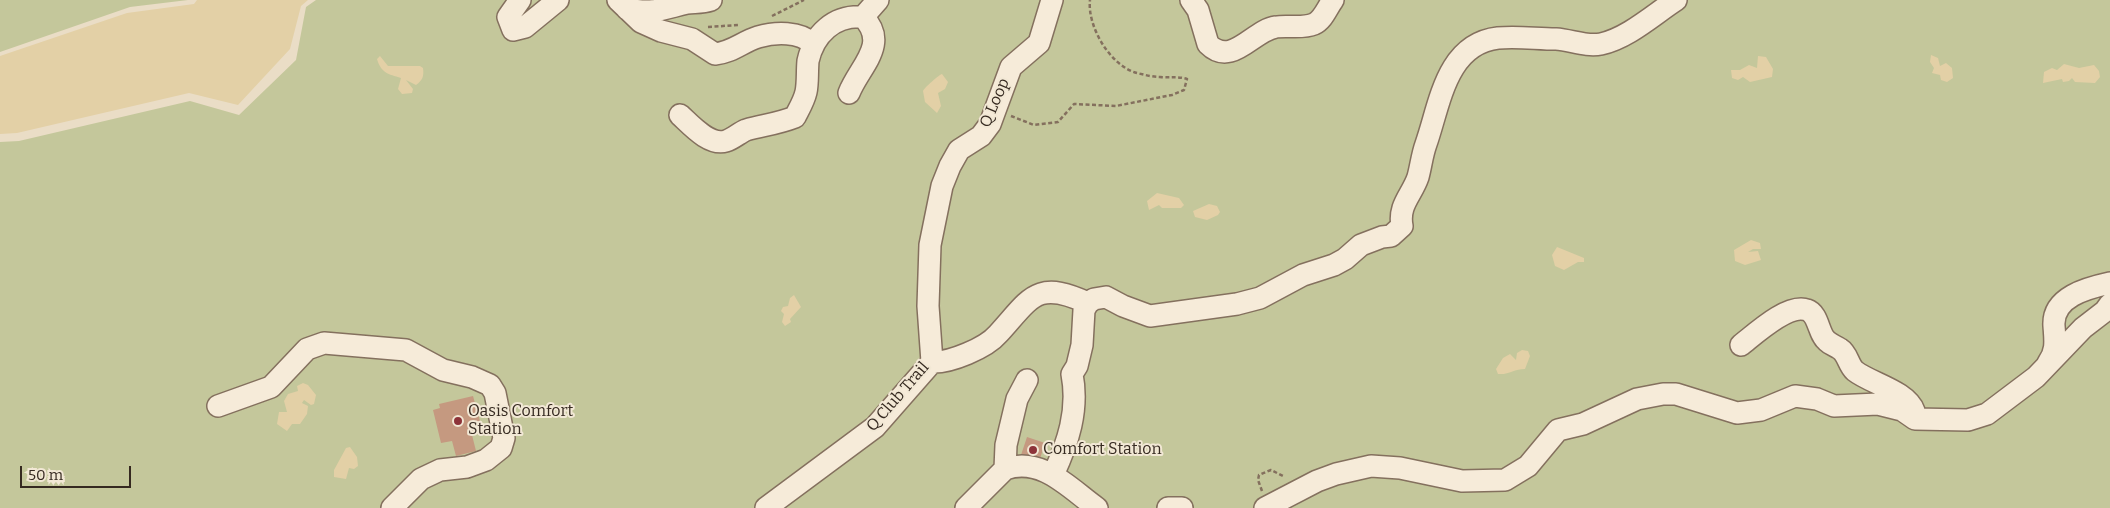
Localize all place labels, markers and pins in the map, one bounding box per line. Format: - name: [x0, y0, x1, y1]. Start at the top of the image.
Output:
- place label: Oasis Comfort Station: [468, 402, 573, 440]
- marker: Oasis Comfort Station: [452, 415, 464, 427]
- place label: Comfort Station: [1043, 440, 1162, 460]
- marker: Comfort Station: [1027, 444, 1039, 456]

